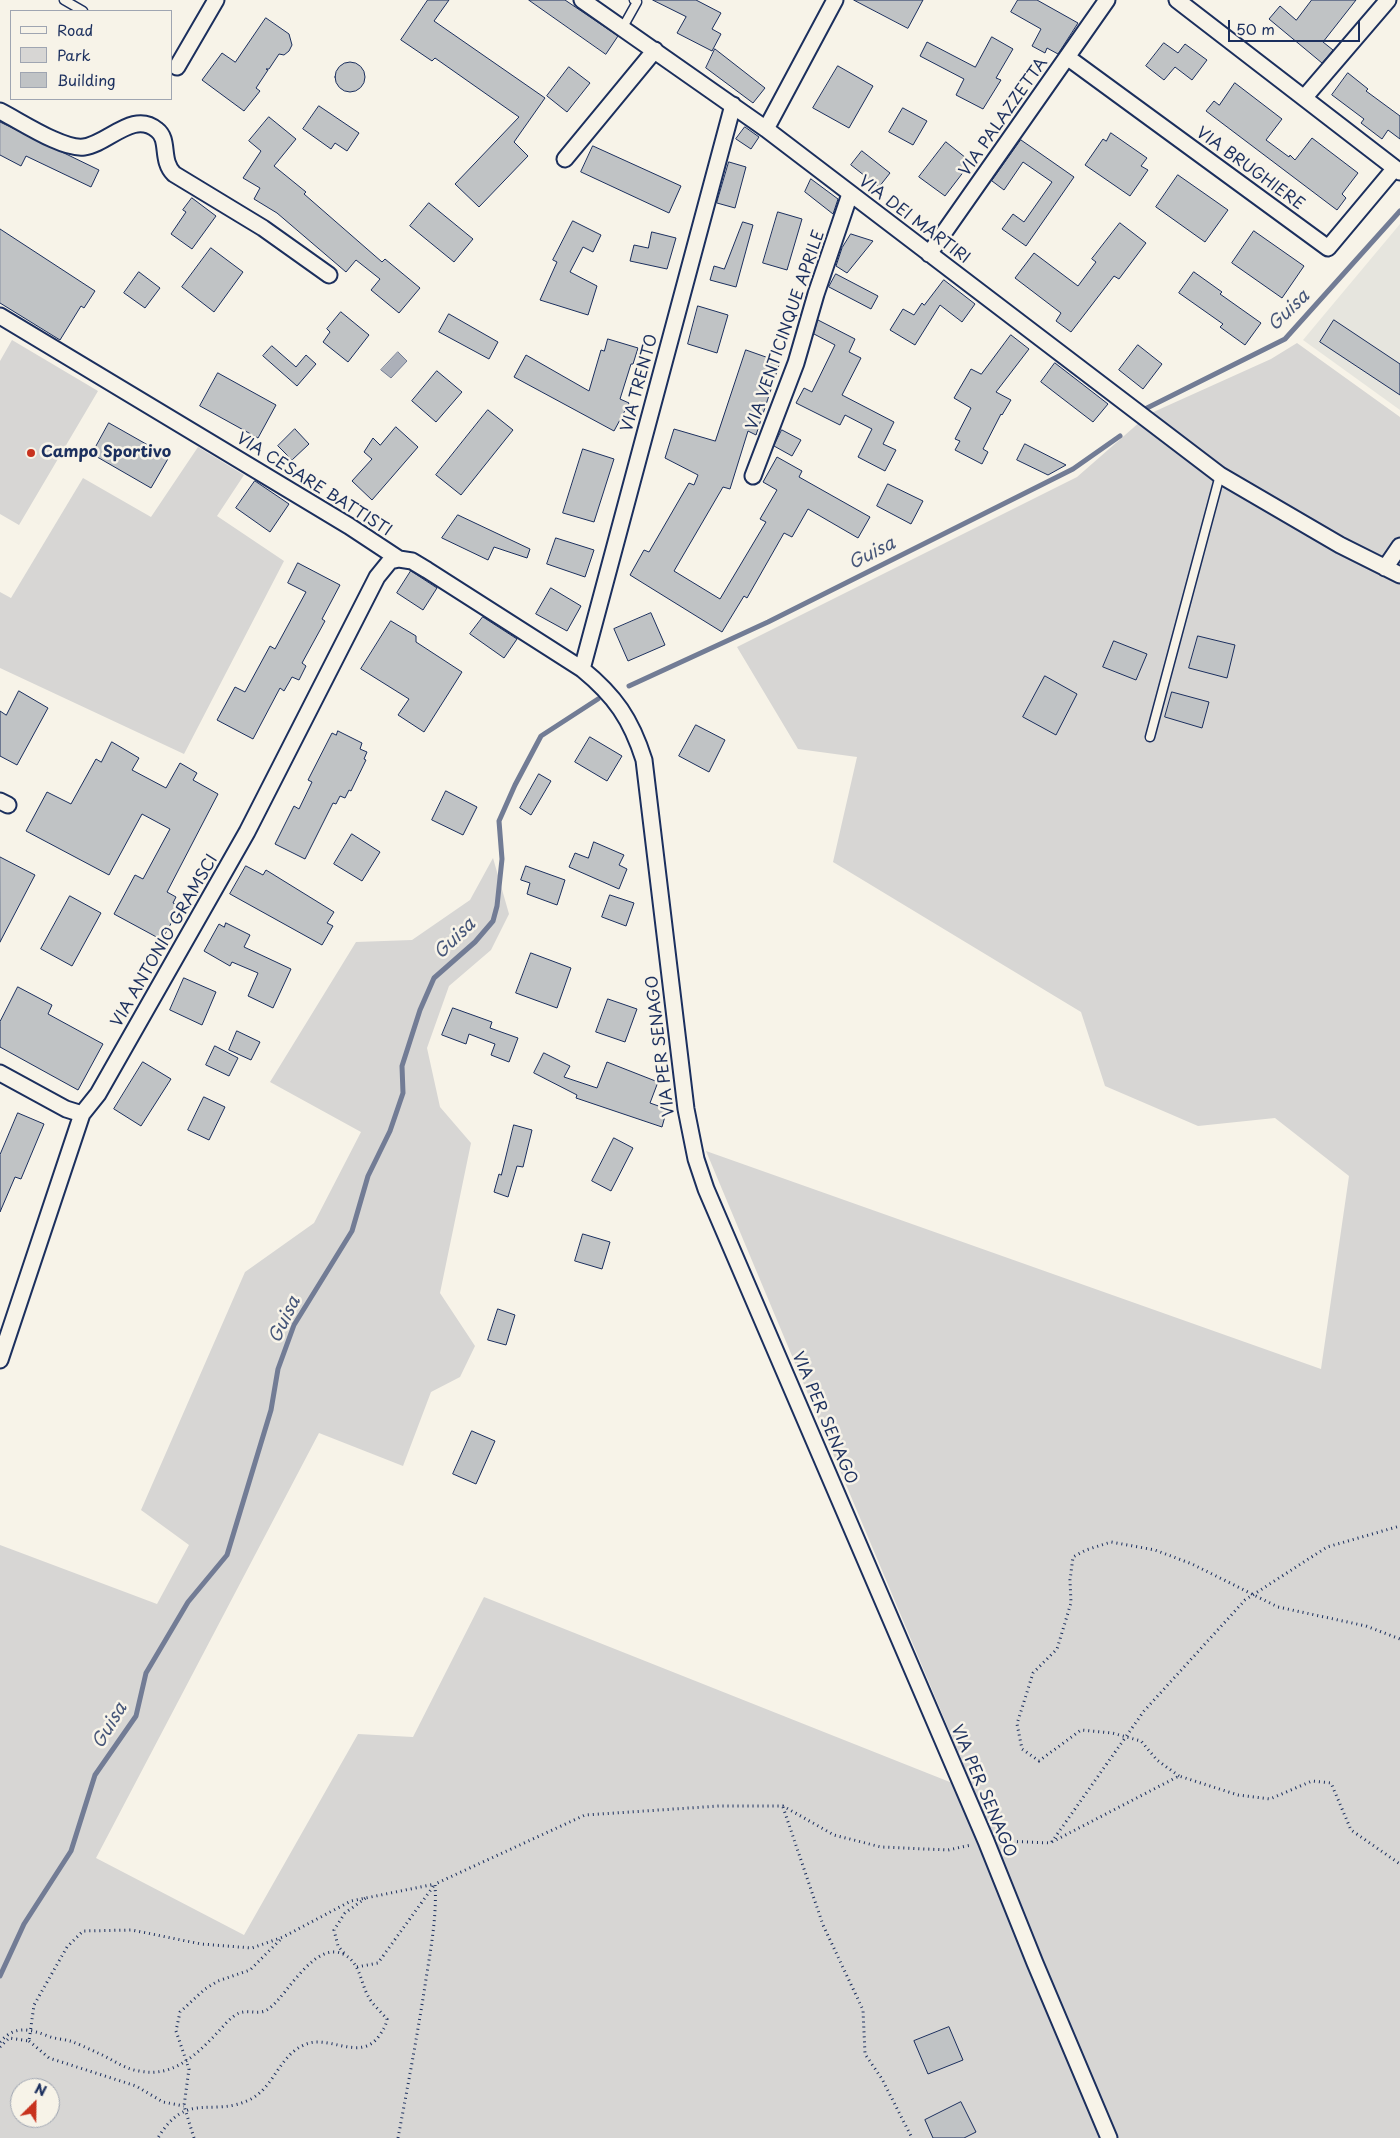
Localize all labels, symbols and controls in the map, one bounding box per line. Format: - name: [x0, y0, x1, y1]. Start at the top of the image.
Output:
- legend: [10, 10, 172, 100]
- scale bar: [1230, 10, 1362, 42]
- text: 50 m: [1236, 17, 1275, 40]
- text: Road: [57, 18, 93, 41]
- text: Park: [57, 43, 91, 66]
- street label: VIA PALAZZETTA: [956, 54, 1052, 180]
- text: Building: [57, 68, 116, 91]
- street label: VIA BRUGHIERE: [1192, 123, 1308, 215]
- street label: VIA DEI MARTIRI: [855, 172, 973, 268]
- street label: VIA VENTICINQUE APRILE: [743, 228, 829, 432]
- water label: Guisa: [1264, 286, 1314, 336]
- street label: VIA TRENTO: [618, 332, 662, 434]
- street label: VIA CESARE BATTISTI: [233, 429, 395, 541]
- place label: Campo Sportivo: [41, 443, 171, 463]
- marker: Campo Sportivo: [25, 447, 37, 459]
- water label: Guisa: [845, 533, 899, 575]
- street label: VIA ANTONIO GRAMSCI: [108, 851, 222, 1031]
- water label: Guisa: [430, 914, 480, 964]
- street label: VIA PER SENAGO: [643, 974, 679, 1118]
- water label: Guisa: [264, 1293, 306, 1347]
- street label: VIA PER SENAGO: [787, 1349, 861, 1487]
- water label: Guisa: [88, 1699, 132, 1753]
- street label: VIA PER SENAGO: [946, 1722, 1020, 1860]
- north arrow: [10, 2078, 60, 2128]
- text: N: [31, 2078, 50, 2101]

